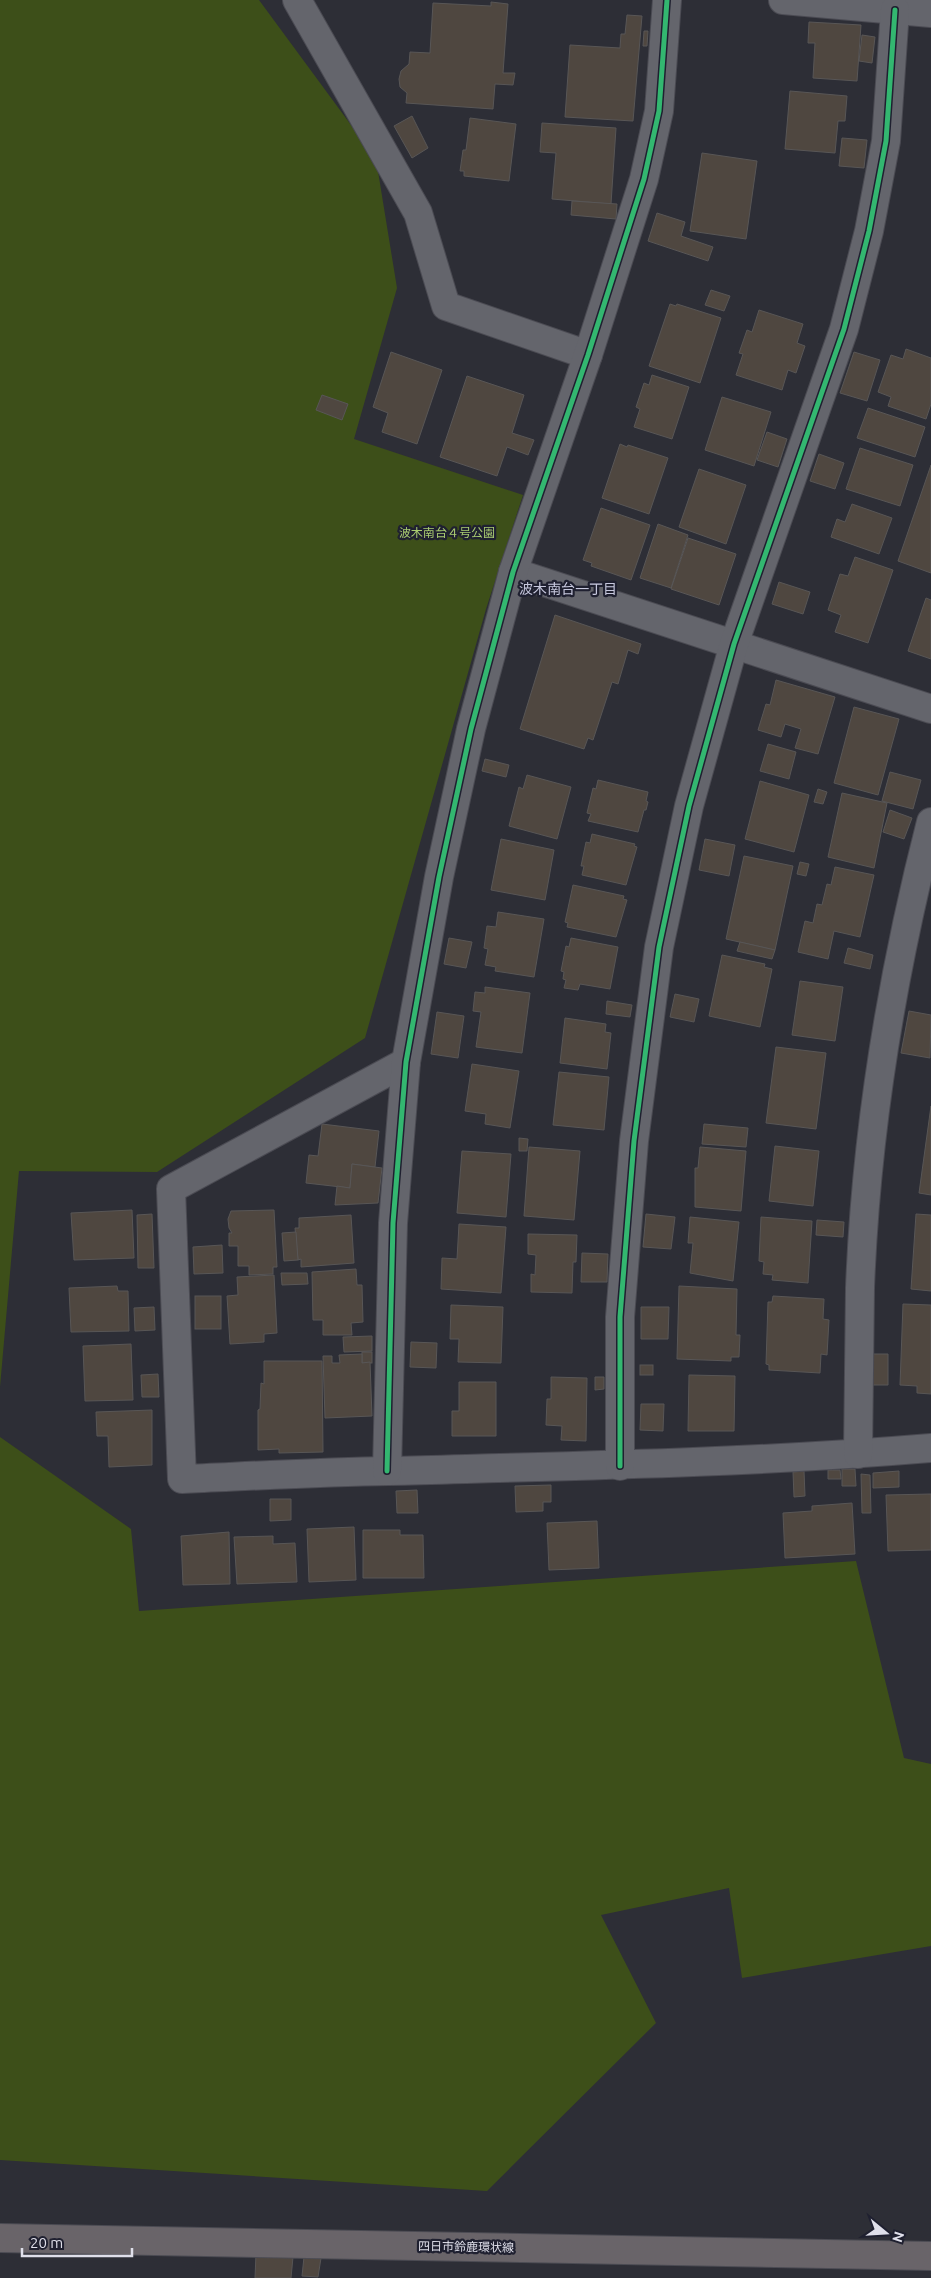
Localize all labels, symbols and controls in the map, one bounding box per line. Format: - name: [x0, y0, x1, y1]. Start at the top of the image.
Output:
- park label: 波木南台４号公園: [399, 526, 495, 539]
- district label: 波木南台一丁目: [519, 581, 617, 597]
- north arrow: [861, 2208, 911, 2258]
- scale bar: [22, 2226, 132, 2258]
- text: N: [889, 2230, 908, 2244]
- text: 20 m: [30, 2234, 63, 2251]
- street label: 四日市鈴鹿環状線: [418, 2239, 514, 2254]

